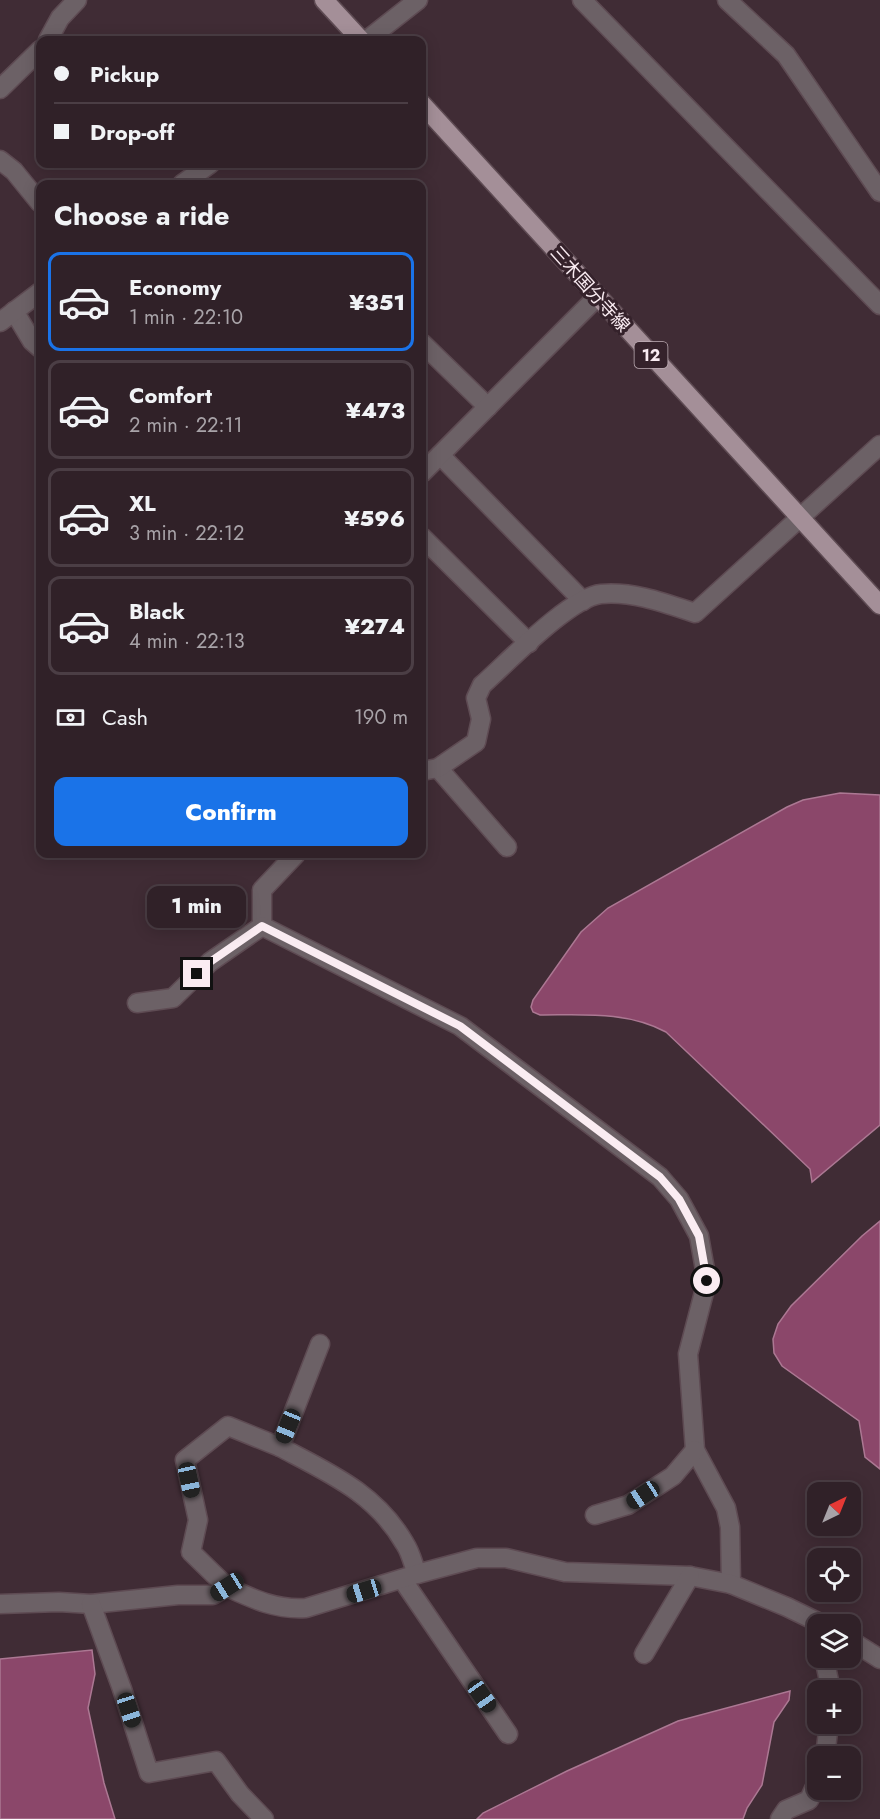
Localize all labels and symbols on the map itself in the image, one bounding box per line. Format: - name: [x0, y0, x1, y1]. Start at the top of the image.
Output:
- street label: 三木国分寺線: [544, 240, 636, 338]
- road number: 12: [634, 342, 668, 368]
- callout: 1 min: [148, 887, 246, 929]
- route end: [183, 960, 210, 987]
- route start: [693, 1267, 720, 1294]
- car: [273, 1406, 303, 1446]
- car: [176, 1461, 202, 1499]
- car: [623, 1478, 663, 1512]
- north arrow: [807, 1482, 861, 1536]
- car: [207, 1570, 247, 1604]
- car: [344, 1577, 384, 1605]
- car: [464, 1676, 500, 1716]
- car: [115, 1690, 143, 1730]

